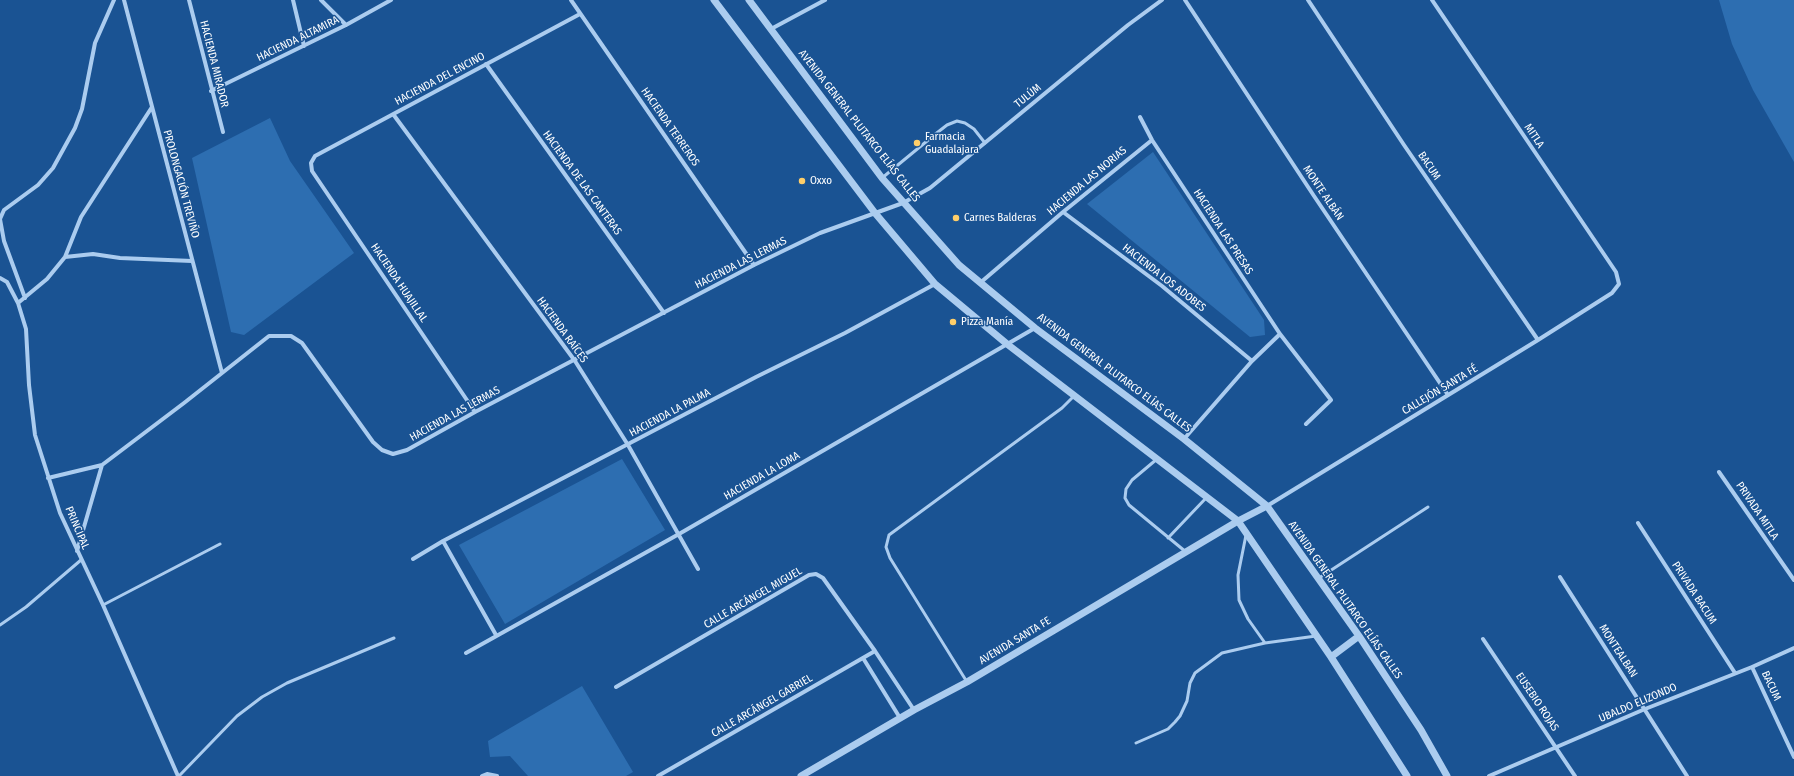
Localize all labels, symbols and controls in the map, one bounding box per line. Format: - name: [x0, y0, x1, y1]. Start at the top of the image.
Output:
- street label: HACIENDA ALTAMIRA: [255, 13, 341, 65]
- street label: HACIENDA MIRADOR: [197, 19, 231, 109]
- street label: AVENIDA GENERAL PLUTARCO ELÍAS CALLES: [795, 47, 923, 205]
- street label: HACIENDA DEL ENCINO: [393, 50, 487, 108]
- street label: TULÚM: [1012, 81, 1044, 111]
- street label: HACIENDA TERREROS: [638, 85, 702, 169]
- street label: MITLA: [1521, 121, 1547, 151]
- street label: PROLONGACIÓN TREVIÑO: [160, 128, 202, 240]
- street label: HACIENDA DE LAS CANTERAS: [540, 128, 624, 238]
- place label: Farmacia Guadalajara: [925, 130, 979, 156]
- marker: Farmacia Guadalajara: [912, 138, 922, 148]
- street label: HACIENDA LAS NORIAS: [1045, 144, 1129, 218]
- street label: BACUM: [1415, 149, 1443, 183]
- street label: MONTE ALBÁN: [1300, 163, 1346, 223]
- place label: Oxxo: [810, 174, 832, 188]
- marker: Oxxo: [797, 176, 807, 186]
- street label: HACIENDA LAS PRESAS: [1190, 187, 1256, 277]
- place label: Carnes Balderas: [964, 211, 1036, 225]
- marker: Carnes Balderas: [951, 213, 961, 223]
- street label: HACIENDA LAS LERMAS: [693, 234, 789, 292]
- street label: HACIENDA HUAJILLAL: [368, 241, 430, 325]
- street label: HACIENDA LOS ADOBES: [1120, 241, 1208, 315]
- street label: HACIENDA RAÍCES: [534, 295, 590, 365]
- street label: AVENIDA GENERAL PLUTARCO ELÍAS CALLES: [1034, 311, 1194, 435]
- place label: Pizza Manía: [961, 315, 1013, 329]
- marker: Pizza Manía: [948, 317, 958, 327]
- street label: CALLEJÓN SANTA FÉ: [1400, 362, 1480, 418]
- street label: HACIENDA LAS LERMAS: [408, 384, 502, 444]
- street label: HACIENDA LA PALMA: [627, 386, 713, 440]
- street label: HACIENDA LA LOMA: [722, 449, 802, 503]
- street label: PRIVADA MITLA: [1733, 480, 1781, 542]
- street label: PRINCIPAL: [62, 504, 92, 552]
- street label: AVENIDA GENERAL PLUTARCO ELÍAS CALLES: [1285, 519, 1405, 681]
- street label: PRIVADA BACUM: [1669, 559, 1719, 627]
- street label: CALLE ARCÁNGEL MIGUEL: [702, 565, 804, 631]
- street label: AVENIDA SANTA FE: [977, 614, 1053, 668]
- street label: MONTEALBAN: [1596, 622, 1640, 680]
- street label: BACUM: [1758, 669, 1784, 703]
- street label: EUSEBIO ROJAS: [1513, 670, 1561, 734]
- street label: CALLE ARCÁNGEL GABRIEL: [709, 672, 815, 740]
- street label: UBALDO ELIZONDO: [1597, 681, 1679, 725]

